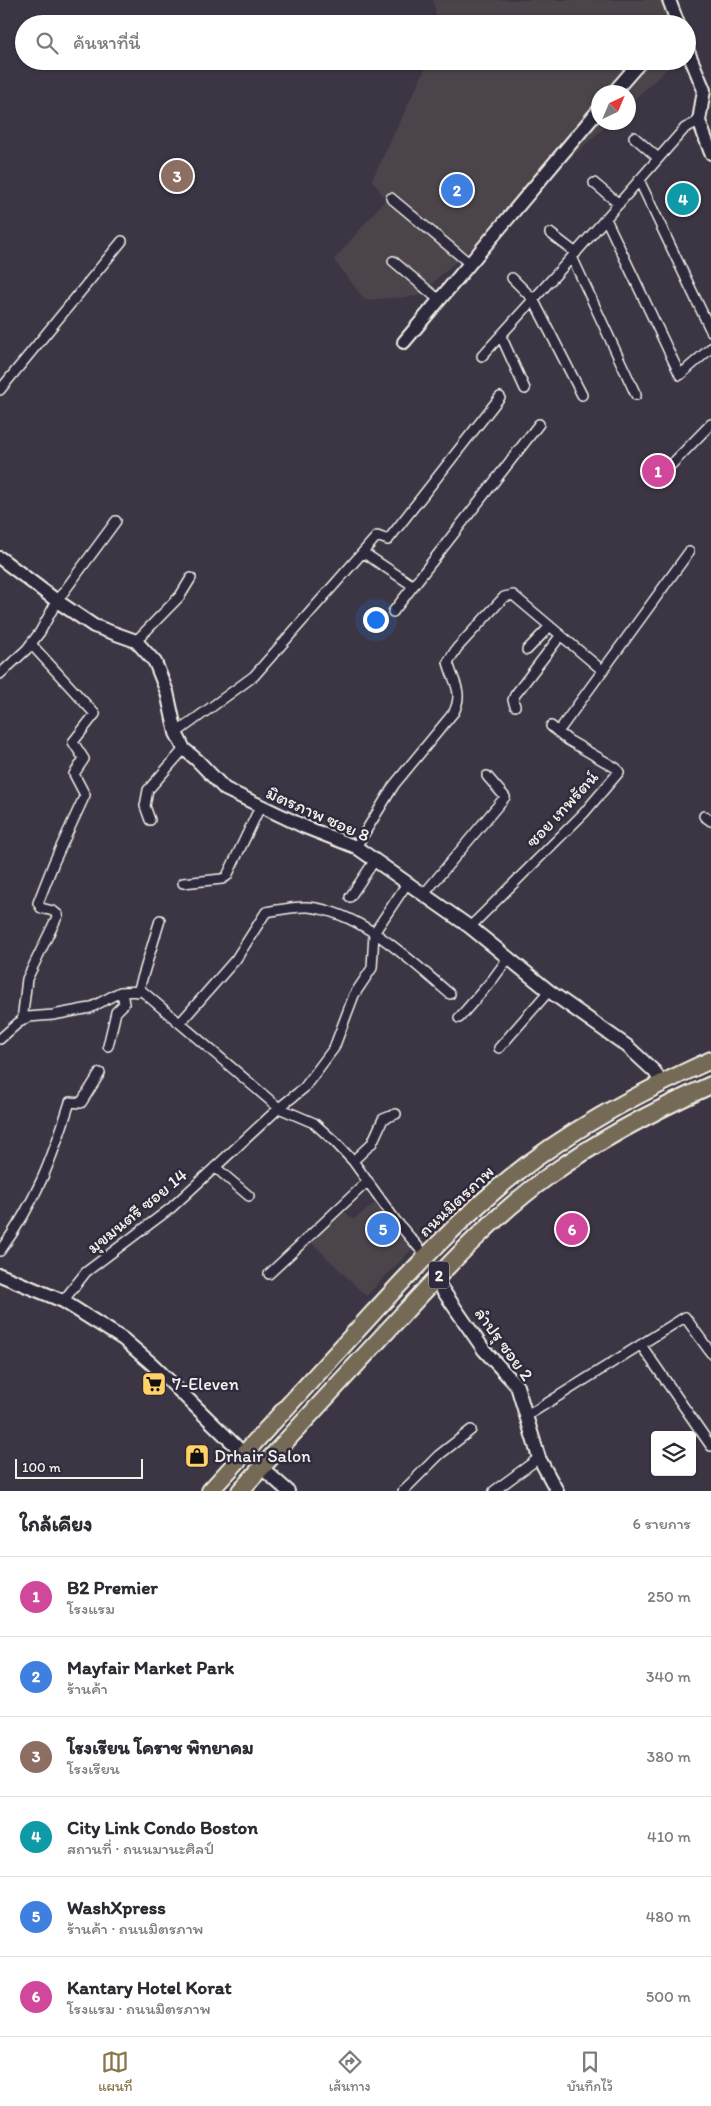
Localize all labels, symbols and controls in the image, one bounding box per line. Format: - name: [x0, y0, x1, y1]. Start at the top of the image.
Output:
- search box: [15, 15, 696, 70]
- icon: search: [33, 29, 61, 57]
- text: ค้นหาที่นี่: [73, 31, 141, 54]
- north arrow: [591, 85, 636, 130]
- pin: 3: [161, 157, 193, 195]
- pin: 2: [441, 171, 473, 209]
- pin: 4: [667, 180, 699, 218]
- pin: 1: [642, 452, 674, 490]
- your location: [363, 607, 389, 633]
- street label: ซอย เทพรัตน์: [521, 766, 603, 852]
- street label: มิตรภาพ ซอย 8: [263, 781, 373, 847]
- street label: ถนนมิตรภาพ: [414, 1160, 498, 1242]
- street label: มุขมนตรี ซอย 14: [82, 1164, 192, 1258]
- pin: 5: [367, 1210, 399, 1248]
- pin: 6: [556, 1210, 588, 1248]
- road number: 2: [429, 1262, 449, 1288]
- street label: ลำปรุ ซอย 2: [470, 1303, 538, 1385]
- supermarket icon: 7-Eleven: [141, 1371, 167, 1397]
- place label: 7-Eleven: [172, 1373, 239, 1395]
- map controls: [651, 1431, 696, 1476]
- button: layers: [651, 1431, 696, 1476]
- shop icon: Drhair Salon: [184, 1443, 210, 1469]
- place label: Drhair Salon: [214, 1445, 311, 1467]
- scale bar: [15, 1456, 142, 1479]
- text: 100 m: [22, 1459, 61, 1476]
- text: ใกล้เคียง: [20, 1511, 92, 1536]
- text: 6 รายการ: [633, 1514, 691, 1533]
- text: B2 Premier: [67, 1576, 158, 1599]
- text: 1: [32, 1587, 40, 1606]
- text: 250 m: [647, 1587, 691, 1606]
- text: โรงแรม: [67, 1599, 115, 1618]
- text: Mayfair Market Park: [67, 1656, 234, 1679]
- text: 2: [32, 1667, 40, 1686]
- text: 340 m: [646, 1667, 691, 1686]
- text: ร้านค้า: [67, 1679, 108, 1698]
- text: โรงเรียน โคราช พิทยาคม: [67, 1736, 254, 1759]
- text: 3: [32, 1747, 40, 1766]
- text: 380 m: [647, 1747, 691, 1766]
- text: โรงเรียน: [67, 1759, 120, 1778]
- text: City Link Condo Boston: [67, 1816, 258, 1839]
- text: 4: [31, 1827, 41, 1846]
- text: 410 m: [647, 1827, 691, 1846]
- text: สถานที่ · ถนนมานะศิลป์: [67, 1839, 214, 1858]
- text: WashXpress: [67, 1896, 166, 1919]
- text: 5: [32, 1907, 40, 1926]
- text: 480 m: [646, 1907, 691, 1926]
- text: ร้านค้า · ถนนมิตรภาพ: [67, 1919, 204, 1938]
- text: Kantary Hotel Korat: [67, 1976, 232, 1999]
- text: 6: [32, 1987, 40, 2006]
- text: 500 m: [646, 1987, 691, 2006]
- text: โรงแรม · ถนนมิตรภาพ: [67, 1999, 211, 2018]
- tab: แผนที่: [98, 2048, 133, 2095]
- tab: เส้นทาง: [329, 2048, 371, 2095]
- tab: บันทึกไว้: [567, 2048, 613, 2095]

